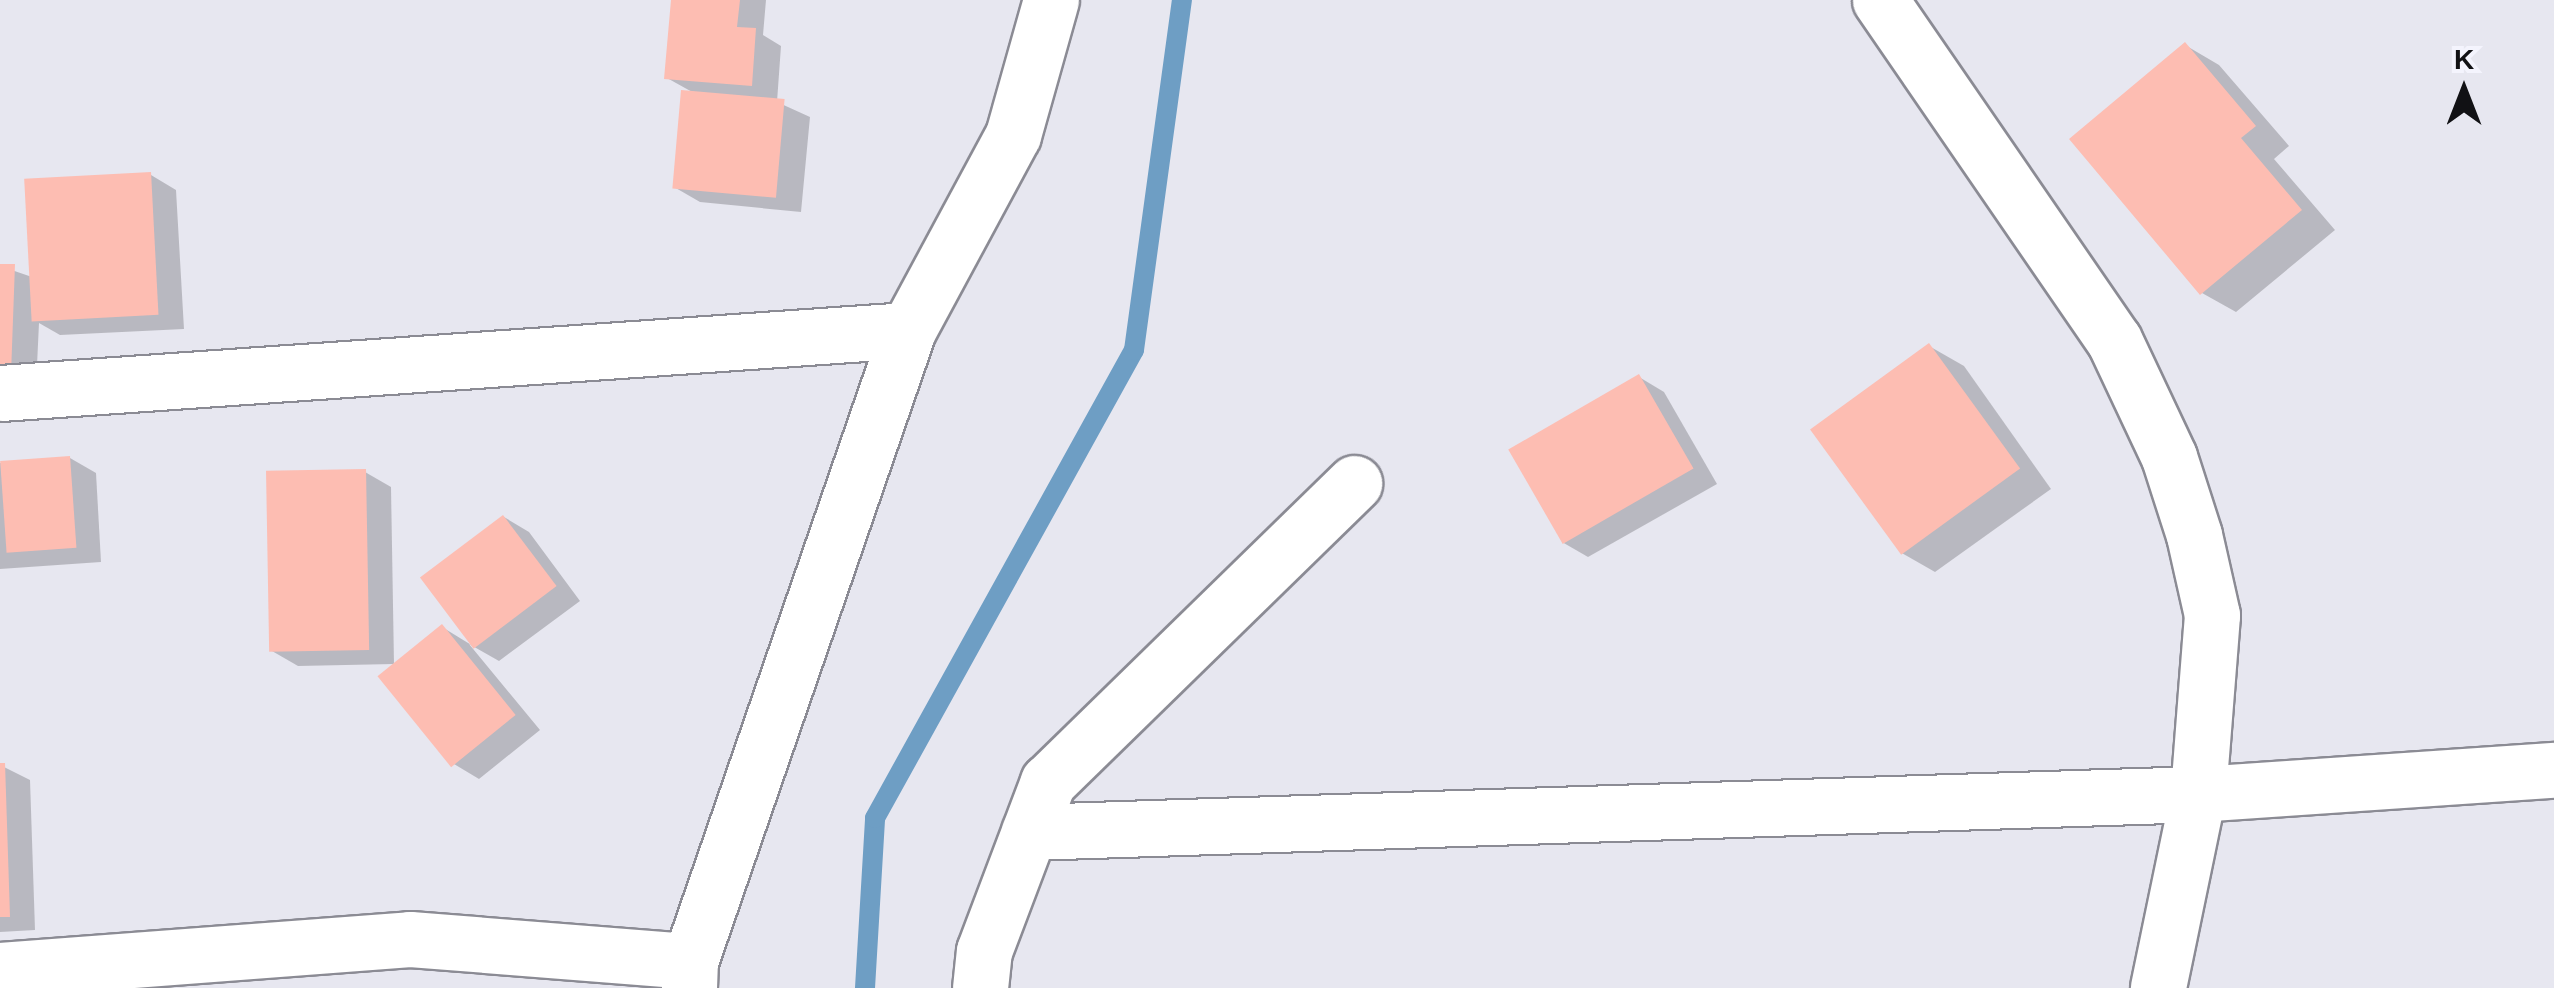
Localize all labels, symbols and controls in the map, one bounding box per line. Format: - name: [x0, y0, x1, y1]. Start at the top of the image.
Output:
- north arrow: [2414, 40, 2514, 140]
- text: K: [2454, 44, 2474, 75]

